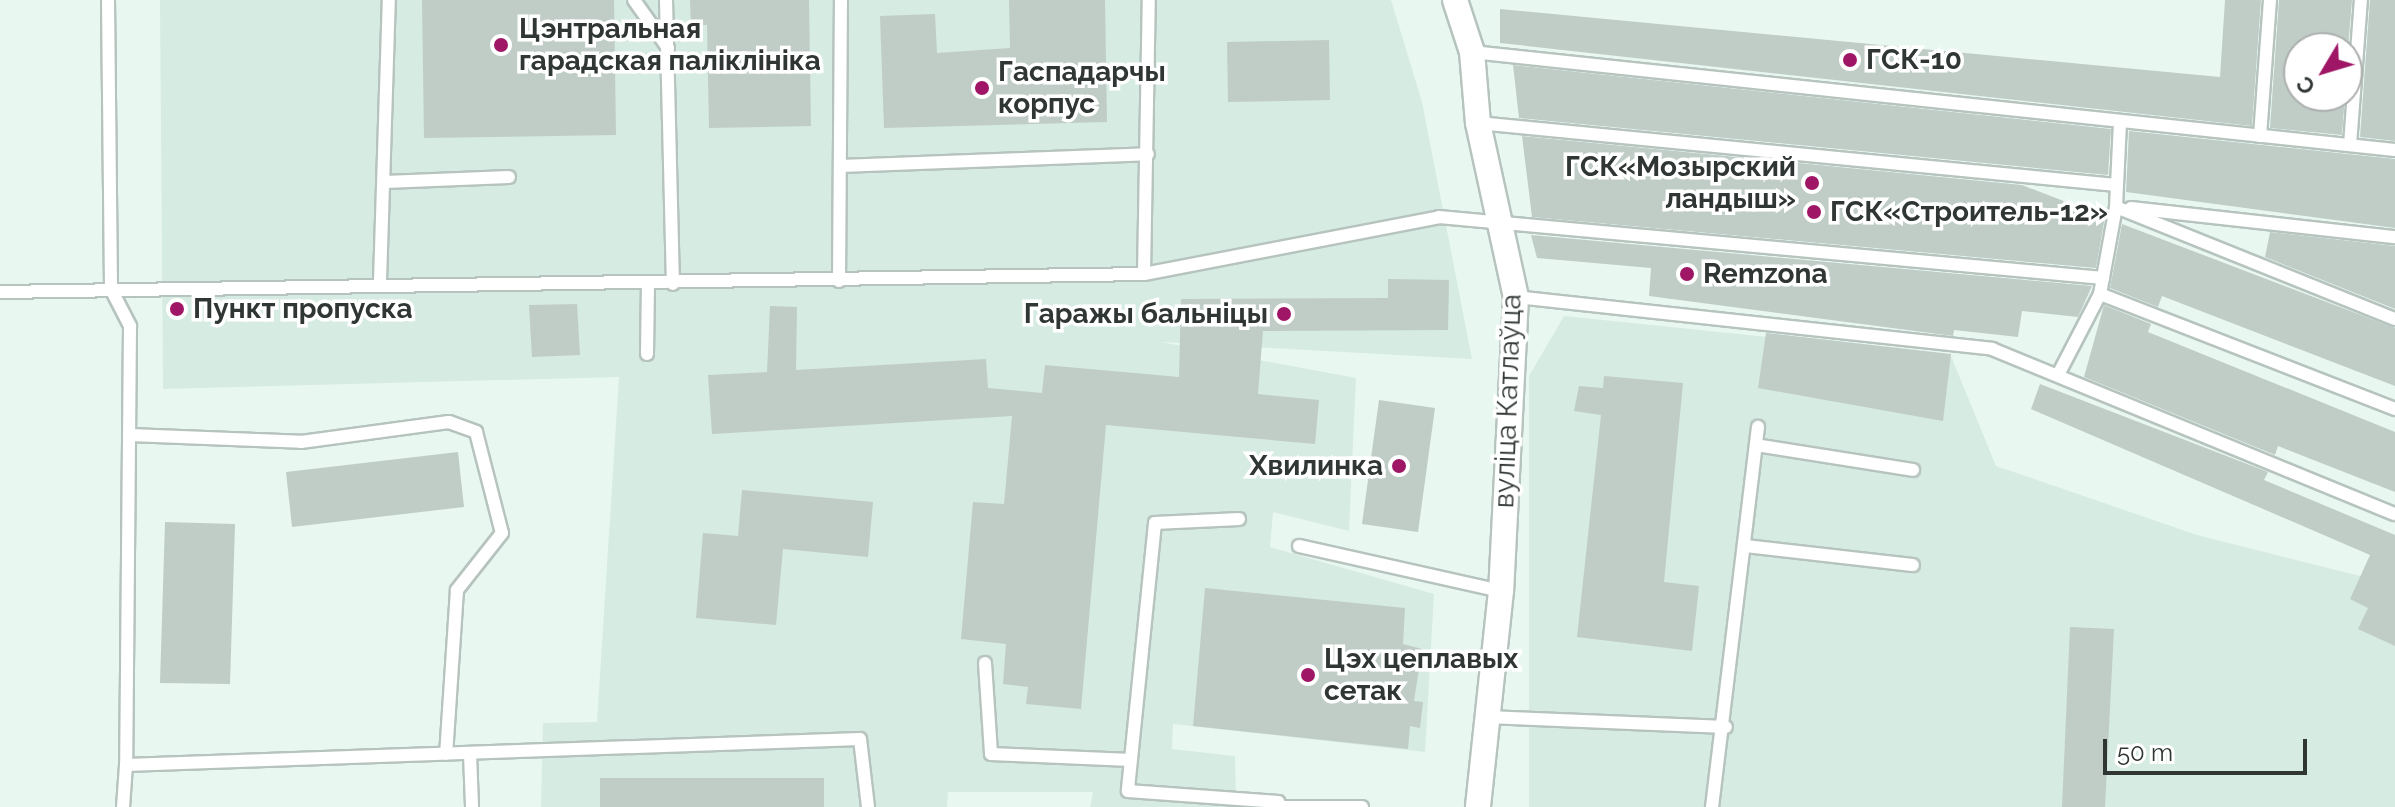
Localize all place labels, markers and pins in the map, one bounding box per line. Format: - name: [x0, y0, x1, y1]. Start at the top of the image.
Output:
- place label: Цэнтральная гарадская паліклініка: [519, 12, 821, 78]
- marker: Цэнтральная гарадская паліклініка: [490, 34, 512, 56]
- place label: ГСК-10: [1866, 43, 1962, 77]
- marker: ГСК-10: [1841, 51, 1859, 69]
- place label: Гаспадарчы корпус: [998, 55, 1166, 121]
- marker: Гаспадарчы корпус: [973, 79, 991, 97]
- place label: ГСК«Мозырский ландыш»: [1565, 150, 1796, 216]
- marker: ГСК«Мозырский ландыш»: [1803, 174, 1821, 192]
- place label: ГСК«Строитель-12»: [1830, 195, 2108, 229]
- marker: ГСК«Строитель-12»: [1805, 203, 1823, 221]
- place label: Remzona: [1703, 257, 1827, 291]
- marker: Remzona: [1678, 265, 1696, 283]
- place label: Пункт пропуска: [193, 292, 413, 326]
- place label: Гаражы бальніцы: [1024, 297, 1268, 331]
- marker: Пункт пропуска: [168, 300, 186, 318]
- marker: Гаражы бальніцы: [1275, 305, 1293, 323]
- place label: Хвилинка: [1249, 449, 1383, 483]
- marker: Хвилинка: [1390, 457, 1408, 475]
- place label: Цэх цеплавых сетак: [1324, 642, 1518, 708]
- marker: Цэх цеплавых сетак: [1299, 666, 1317, 684]

